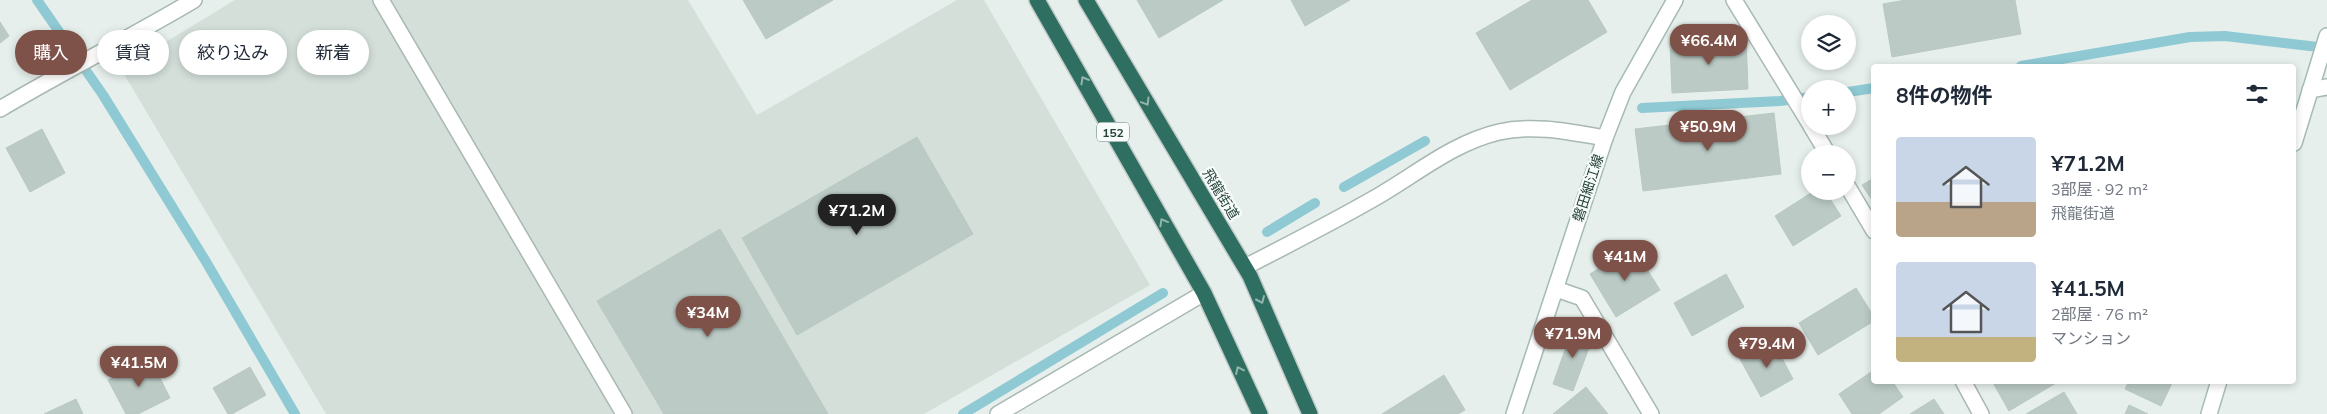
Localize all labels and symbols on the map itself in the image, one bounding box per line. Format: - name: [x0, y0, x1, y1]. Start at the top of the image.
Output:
- pin: ¥66.4M: [1668, 23, 1750, 66]
- one-way arrow: [1081, 77, 1091, 86]
- one-way arrow: [1139, 97, 1149, 106]
- pin: ¥50.9M: [1667, 110, 1749, 152]
- road number: 152: [1097, 122, 1129, 142]
- street label: 磐田細江線: [1569, 152, 1607, 224]
- street label: 飛龍街道: [1199, 165, 1243, 223]
- pin: ¥71.2M: [816, 194, 898, 236]
- one-way arrow: [1159, 218, 1169, 227]
- pin: ¥41M: [1595, 240, 1655, 282]
- one-way arrow: [1254, 295, 1265, 304]
- pin: ¥34M: [678, 296, 738, 338]
- pin: ¥71.9M: [1532, 316, 1614, 359]
- pin: ¥79.4M: [1726, 326, 1808, 369]
- pin: ¥41.5M: [98, 346, 180, 388]
- one-way arrow: [1235, 366, 1246, 375]

